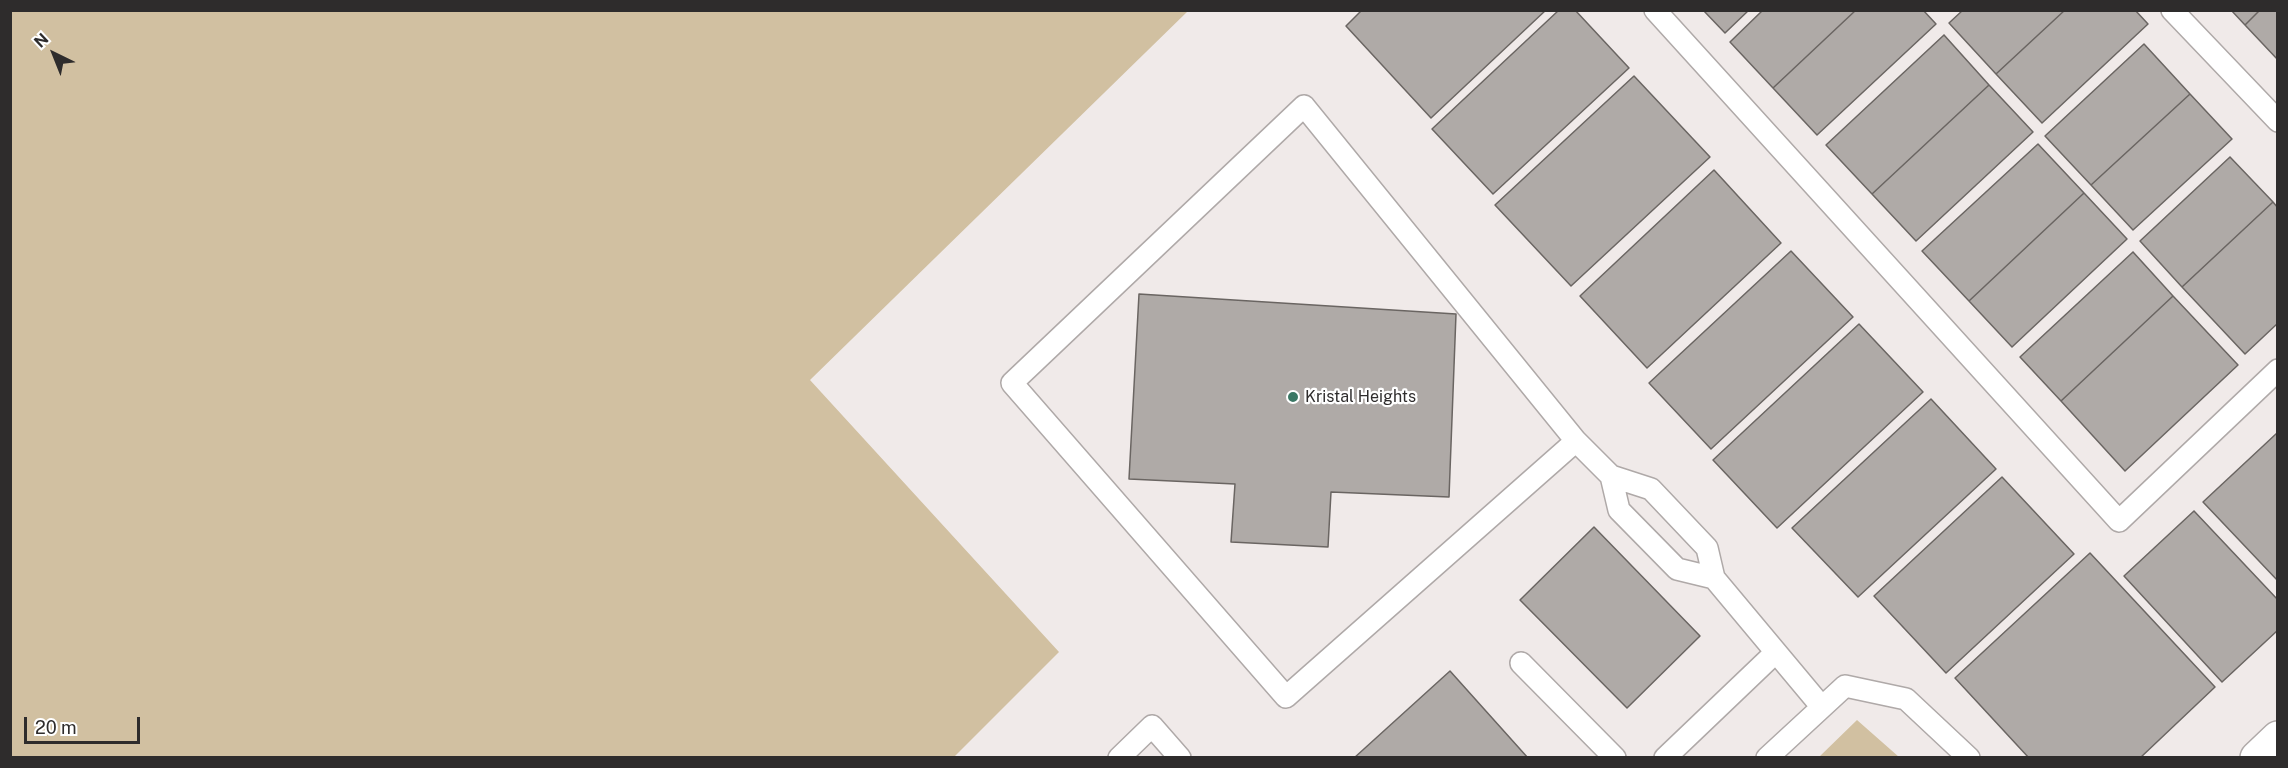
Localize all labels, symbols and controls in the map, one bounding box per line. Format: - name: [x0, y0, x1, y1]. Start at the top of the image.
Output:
- north arrow: [24, 24, 84, 84]
- text: N: [30, 29, 52, 52]
- place label: Kristal Heights: [1305, 387, 1416, 407]
- marker: Kristal Heights: [1286, 390, 1300, 404]
- scale bar: [27, 705, 142, 743]
- text: 20 m: [35, 717, 77, 738]

